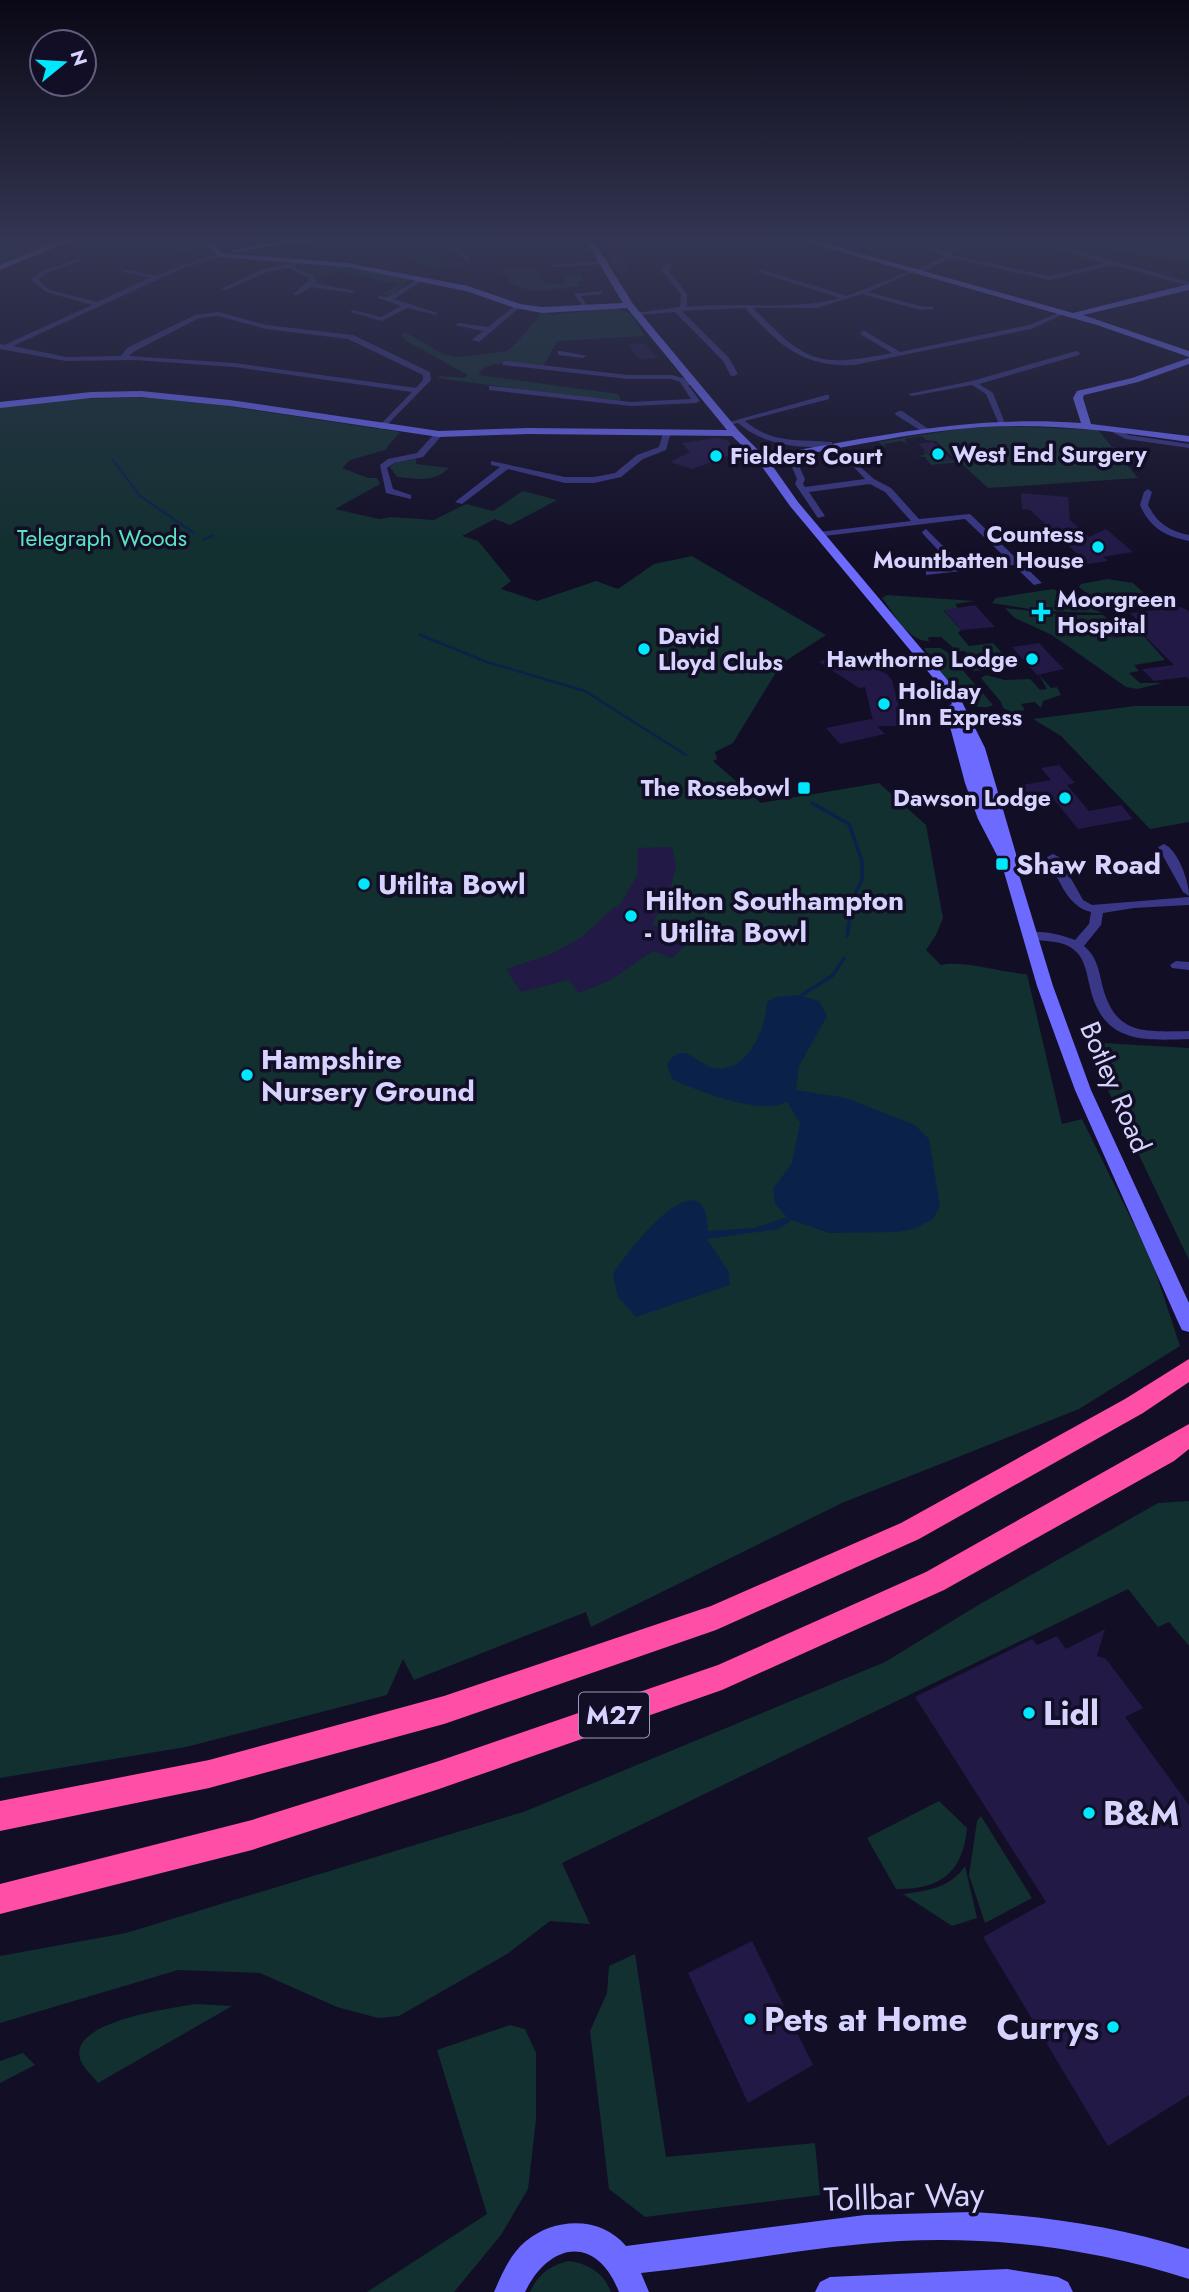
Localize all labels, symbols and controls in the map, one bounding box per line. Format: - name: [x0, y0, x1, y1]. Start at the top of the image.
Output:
- north arrow: [28, 28, 98, 98]
- text: N: [64, 47, 94, 69]
- place label: West End Surgery: [952, 437, 1148, 471]
- place label: Fielders Court: [730, 439, 883, 473]
- marker: West End Surgery: [930, 446, 946, 462]
- marker: Fielders Court: [708, 448, 724, 464]
- place label: Countess Mountbatten House: [873, 517, 1084, 577]
- park label: Telegraph Woods: [17, 521, 187, 555]
- marker: Countess Mountbatten House: [1090, 539, 1106, 555]
- place label: Moorgreen Hospital: [1057, 582, 1176, 642]
- marker: Moorgreen Hospital: [1031, 602, 1051, 622]
- place label: David Lloyd Clubs: [658, 619, 783, 679]
- marker: David Lloyd Clubs: [636, 641, 652, 657]
- place label: Hawthorne Lodge: [826, 642, 1018, 676]
- marker: Hawthorne Lodge: [1024, 651, 1040, 667]
- place label: Holiday Inn Express: [898, 674, 1022, 734]
- marker: Holiday Inn Express: [876, 696, 892, 712]
- place label: The Rosebowl: [641, 771, 790, 805]
- marker: The Rosebowl: [796, 780, 812, 796]
- place label: Dawson Lodge: [893, 781, 1051, 815]
- marker: Dawson Lodge: [1057, 790, 1073, 806]
- place label: Shaw Road: [1016, 844, 1161, 885]
- marker: Shaw Road: [994, 856, 1010, 872]
- place label: Utilita Bowl: [378, 864, 526, 905]
- marker: Utilita Bowl: [356, 876, 372, 892]
- place label: Hilton Southampton - Utilita Bowl: [645, 880, 904, 953]
- marker: Hilton Southampton - Utilita Bowl: [623, 908, 639, 924]
- street label: Botley Road: [1069, 1015, 1162, 1159]
- place label: Hampshire Nursery Ground: [261, 1039, 475, 1112]
- marker: Hampshire Nursery Ground: [239, 1067, 255, 1083]
- place label: Lidl: [1043, 1690, 1099, 1737]
- road number: M27: [579, 1692, 649, 1738]
- marker: Lidl: [1021, 1705, 1037, 1721]
- place label: B&M: [1103, 1790, 1179, 1837]
- marker: B&M: [1081, 1805, 1097, 1821]
- place label: Pets at Home: [764, 1996, 967, 2043]
- place label: Currys: [997, 2004, 1099, 2051]
- marker: Pets at Home: [742, 2011, 758, 2027]
- marker: Currys: [1105, 2019, 1121, 2035]
- street label: Tollbar Way: [823, 2170, 986, 2223]

